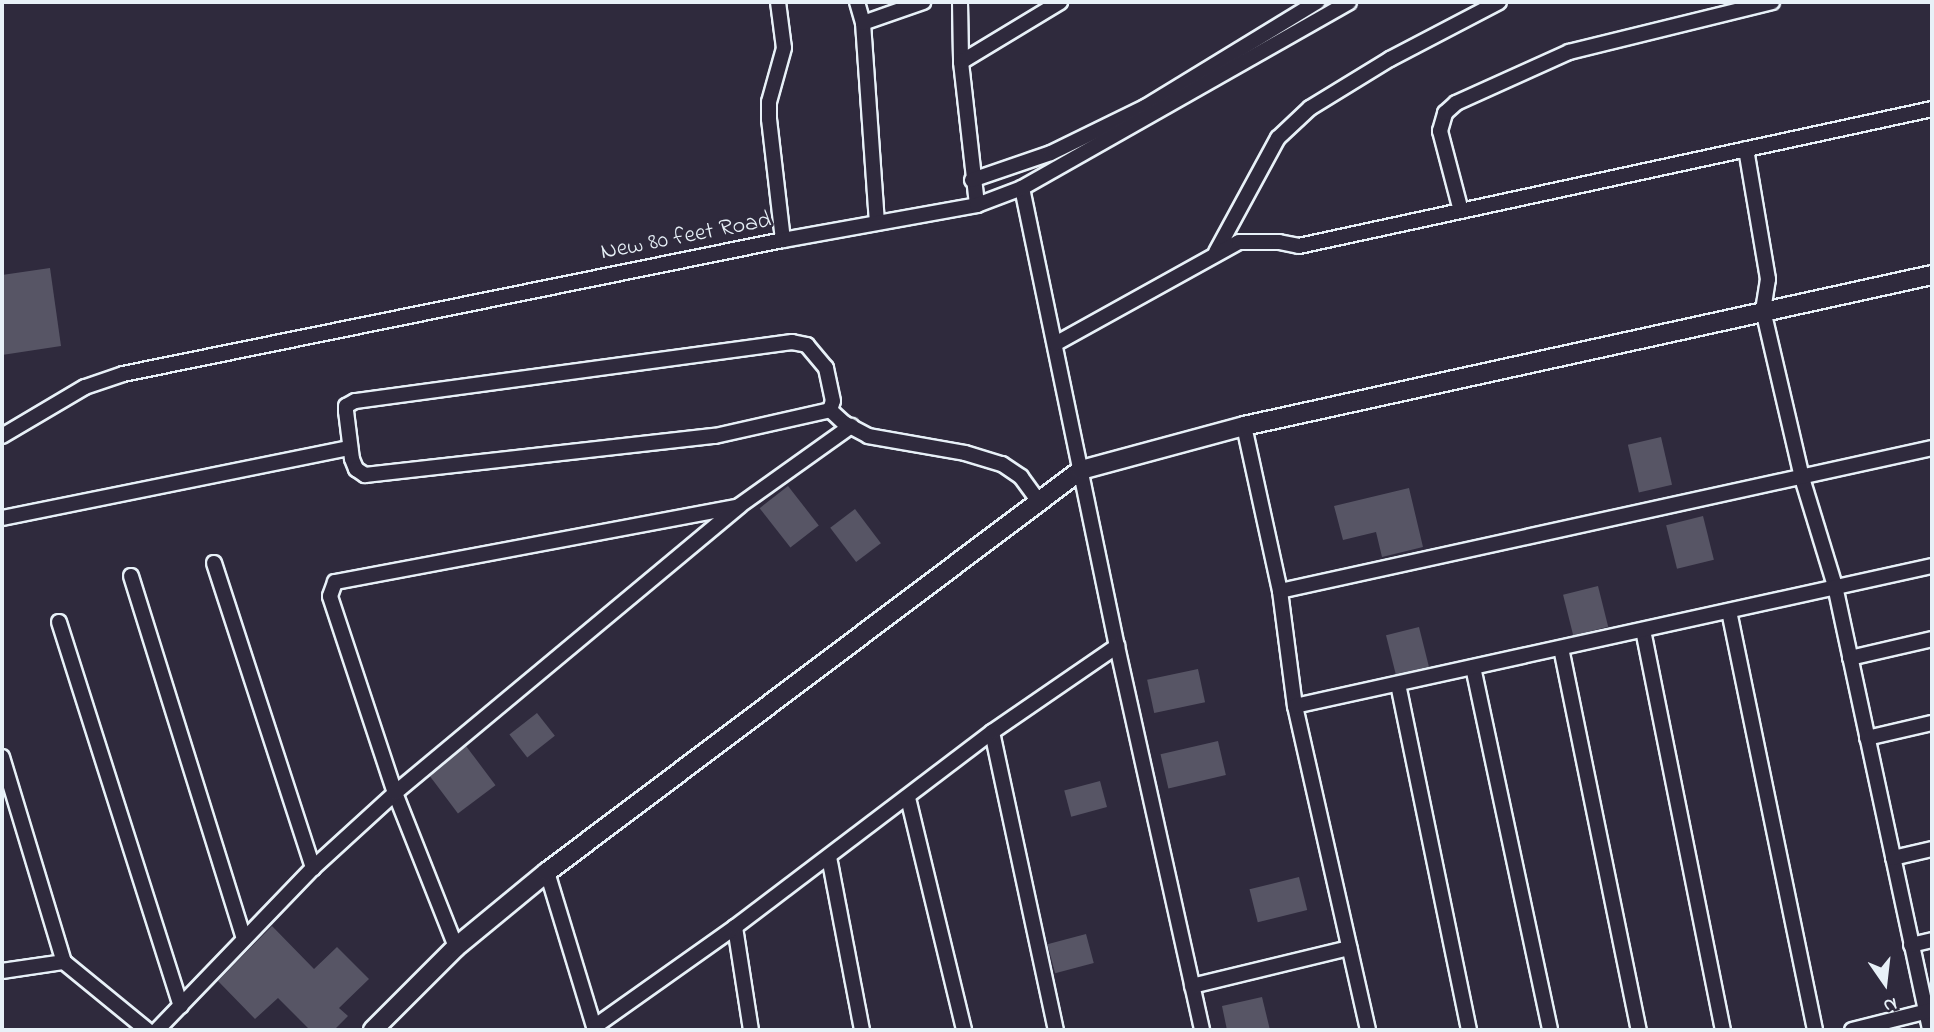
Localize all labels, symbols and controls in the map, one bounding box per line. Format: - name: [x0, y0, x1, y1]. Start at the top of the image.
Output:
- street label: New 80 feet Road: [598, 206, 774, 268]
- north arrow: [1850, 948, 1920, 1018]
- text: N: [1881, 989, 1900, 1019]

